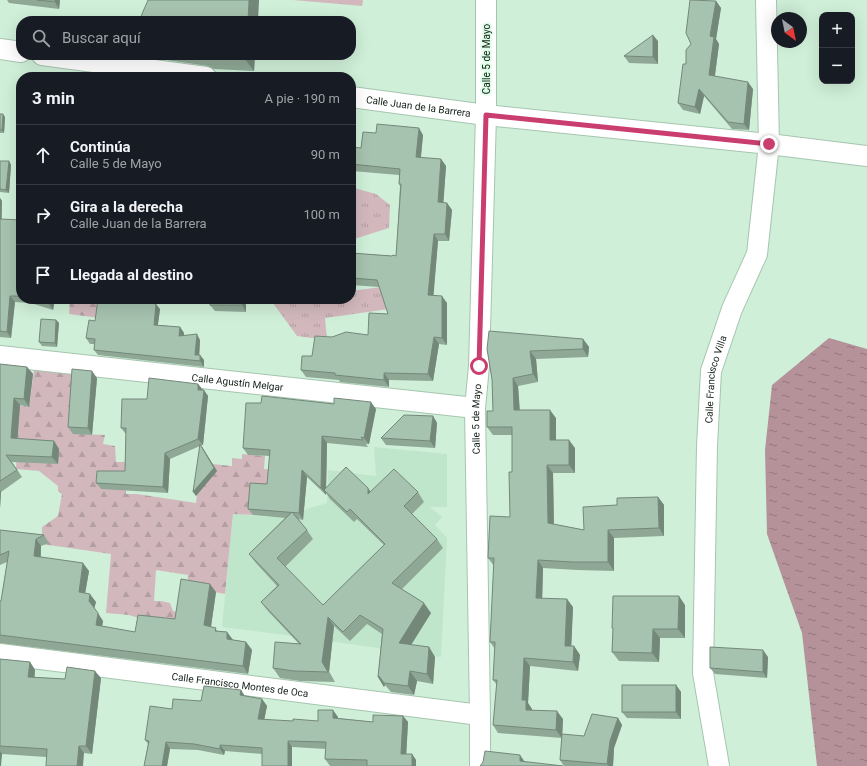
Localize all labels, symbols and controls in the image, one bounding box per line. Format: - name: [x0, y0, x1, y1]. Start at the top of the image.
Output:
- north arrow: [771, 12, 807, 48]
- map controls: [819, 12, 855, 84]
- button: +: [819, 12, 855, 48]
- search box: [16, 16, 356, 60]
- street label: Calle 5 de Mayo: [481, 23, 492, 94]
- icon: search: [30, 27, 52, 49]
- text: Buscar aquí: [62, 29, 141, 47]
- button: −: [819, 48, 855, 84]
- text: 3 min: [32, 88, 75, 108]
- text: A pie · 190 m: [265, 91, 340, 106]
- street label: Calle Juan de la Barrera: [365, 94, 471, 118]
- route end: [760, 135, 778, 153]
- text: Continúa: [70, 138, 131, 156]
- icon: ahead: [32, 144, 54, 166]
- text: 90 m: [311, 147, 340, 162]
- text: Calle 5 de Mayo: [70, 156, 162, 171]
- text: Gira a la derecha: [70, 198, 183, 216]
- icon: right: [32, 204, 54, 226]
- text: 100 m: [303, 207, 340, 222]
- text: Calle Juan de la Barrera: [70, 216, 207, 231]
- icon: arrive: [32, 264, 54, 286]
- text: Llegada al destino: [70, 266, 193, 284]
- street label: Calle Francisco Villa: [703, 334, 728, 424]
- route start: [470, 357, 488, 375]
- street label: Calle Agustín Melgar: [191, 372, 285, 393]
- street label: Calle 5 de Mayo: [470, 383, 483, 454]
- street label: Calle Francisco Montes de Oca: [171, 670, 309, 699]

